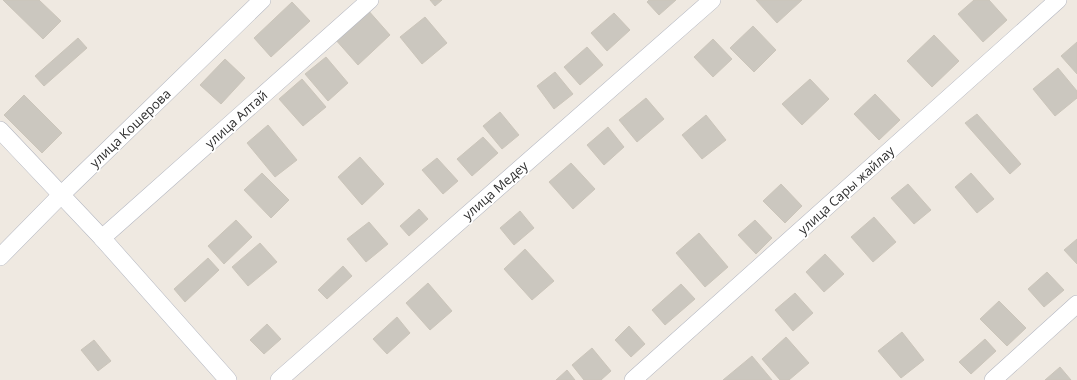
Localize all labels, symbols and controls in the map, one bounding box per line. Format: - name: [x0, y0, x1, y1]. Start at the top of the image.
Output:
- street label: улица Кошерова: [86, 85, 174, 171]
- street label: улица Алтай: [201, 86, 271, 152]
- street label: улица Сары жайлау: [794, 142, 898, 238]
- street label: улица Медеу: [458, 156, 532, 223]

